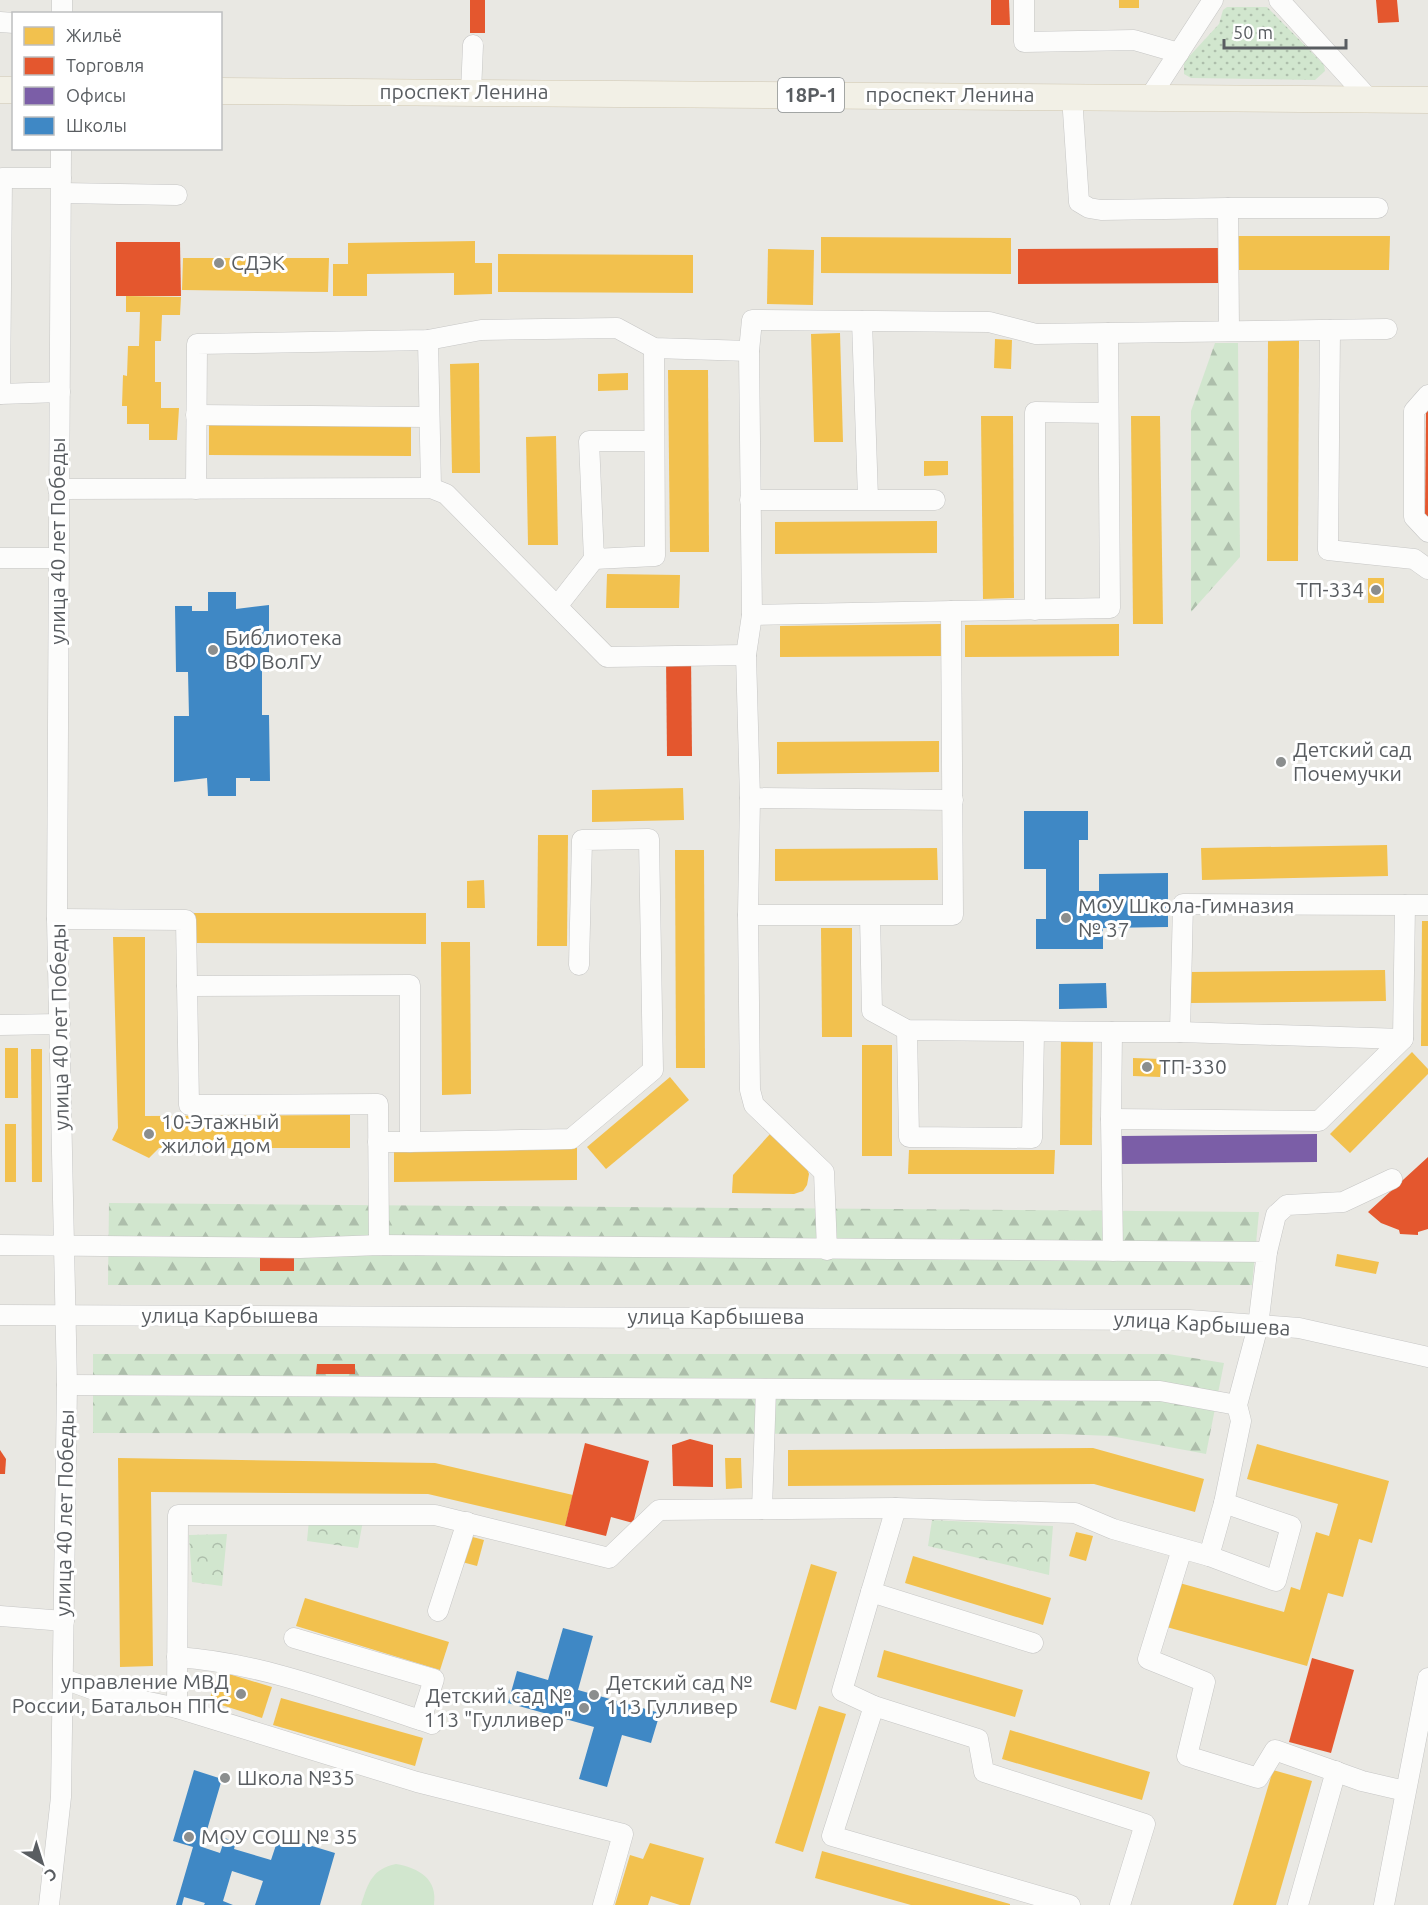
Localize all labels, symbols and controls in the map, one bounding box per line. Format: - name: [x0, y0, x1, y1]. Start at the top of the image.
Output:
- legend: [12, 12, 222, 150]
- scale bar: [1224, 12, 1346, 50]
- text: 50 m: [1233, 22, 1273, 42]
- text: Жильё: [66, 25, 122, 45]
- text: Торговля: [66, 55, 144, 75]
- road number: 18Р-1: [778, 78, 844, 112]
- street label: проспект Ленина: [380, 79, 548, 103]
- street label: проспект Ленина: [866, 82, 1034, 106]
- text: Офисы: [66, 85, 126, 105]
- text: Школы: [66, 115, 127, 135]
- place label: СДЭК: [231, 250, 285, 274]
- marker: СДЭК: [212, 256, 226, 270]
- street label: улица 40 лет Победы: [45, 437, 69, 645]
- place label: ТП-334: [1296, 577, 1364, 601]
- marker: ТП-334: [1369, 583, 1383, 597]
- place label: Библиотека ВФ ВолГУ: [225, 625, 342, 673]
- marker: Библиотека ВФ ВолГУ: [206, 643, 220, 657]
- place label: Детский сад Почемучки: [1293, 737, 1412, 785]
- marker: Детский сад Почемучки: [1274, 755, 1288, 769]
- place label: МОУ Школа-Гимназия № 37: [1078, 893, 1294, 941]
- marker: МОУ Школа-Гимназия № 37: [1059, 911, 1073, 925]
- street label: улица 40 лет Победы: [45, 923, 73, 1131]
- place label: ТП-330: [1159, 1054, 1227, 1078]
- marker: ТП-330: [1140, 1060, 1154, 1074]
- place label: 10-Этажный жилой дом: [161, 1109, 279, 1157]
- marker: 10-Этажный жилой дом: [142, 1127, 156, 1141]
- street label: улица Карбышева: [141, 1303, 319, 1327]
- street label: улица Карбышева: [627, 1304, 805, 1328]
- street label: улица Карбышева: [1113, 1306, 1291, 1340]
- street label: улица 40 лет Победы: [50, 1409, 78, 1617]
- place label: управление МВД России, Батальон ППС: [12, 1669, 229, 1717]
- place label: Детский сад № 113 Гулливер: [606, 1670, 753, 1718]
- place label: Детский сад № 113 "Гулливер": [424, 1683, 572, 1731]
- marker: управление МВД России, Батальон ППС: [234, 1687, 248, 1701]
- marker: Детский сад № 113 Гулливер: [587, 1688, 601, 1702]
- marker: Детский сад № 113 "Гулливер": [577, 1701, 591, 1715]
- place label: Школа №35: [237, 1765, 355, 1789]
- marker: Школа №35: [218, 1771, 232, 1785]
- place label: МОУ СОШ № 35: [201, 1824, 358, 1848]
- marker: МОУ СОШ № 35: [182, 1830, 196, 1844]
- north arrow: [12, 1833, 72, 1893]
- text: С: [42, 1865, 61, 1885]

